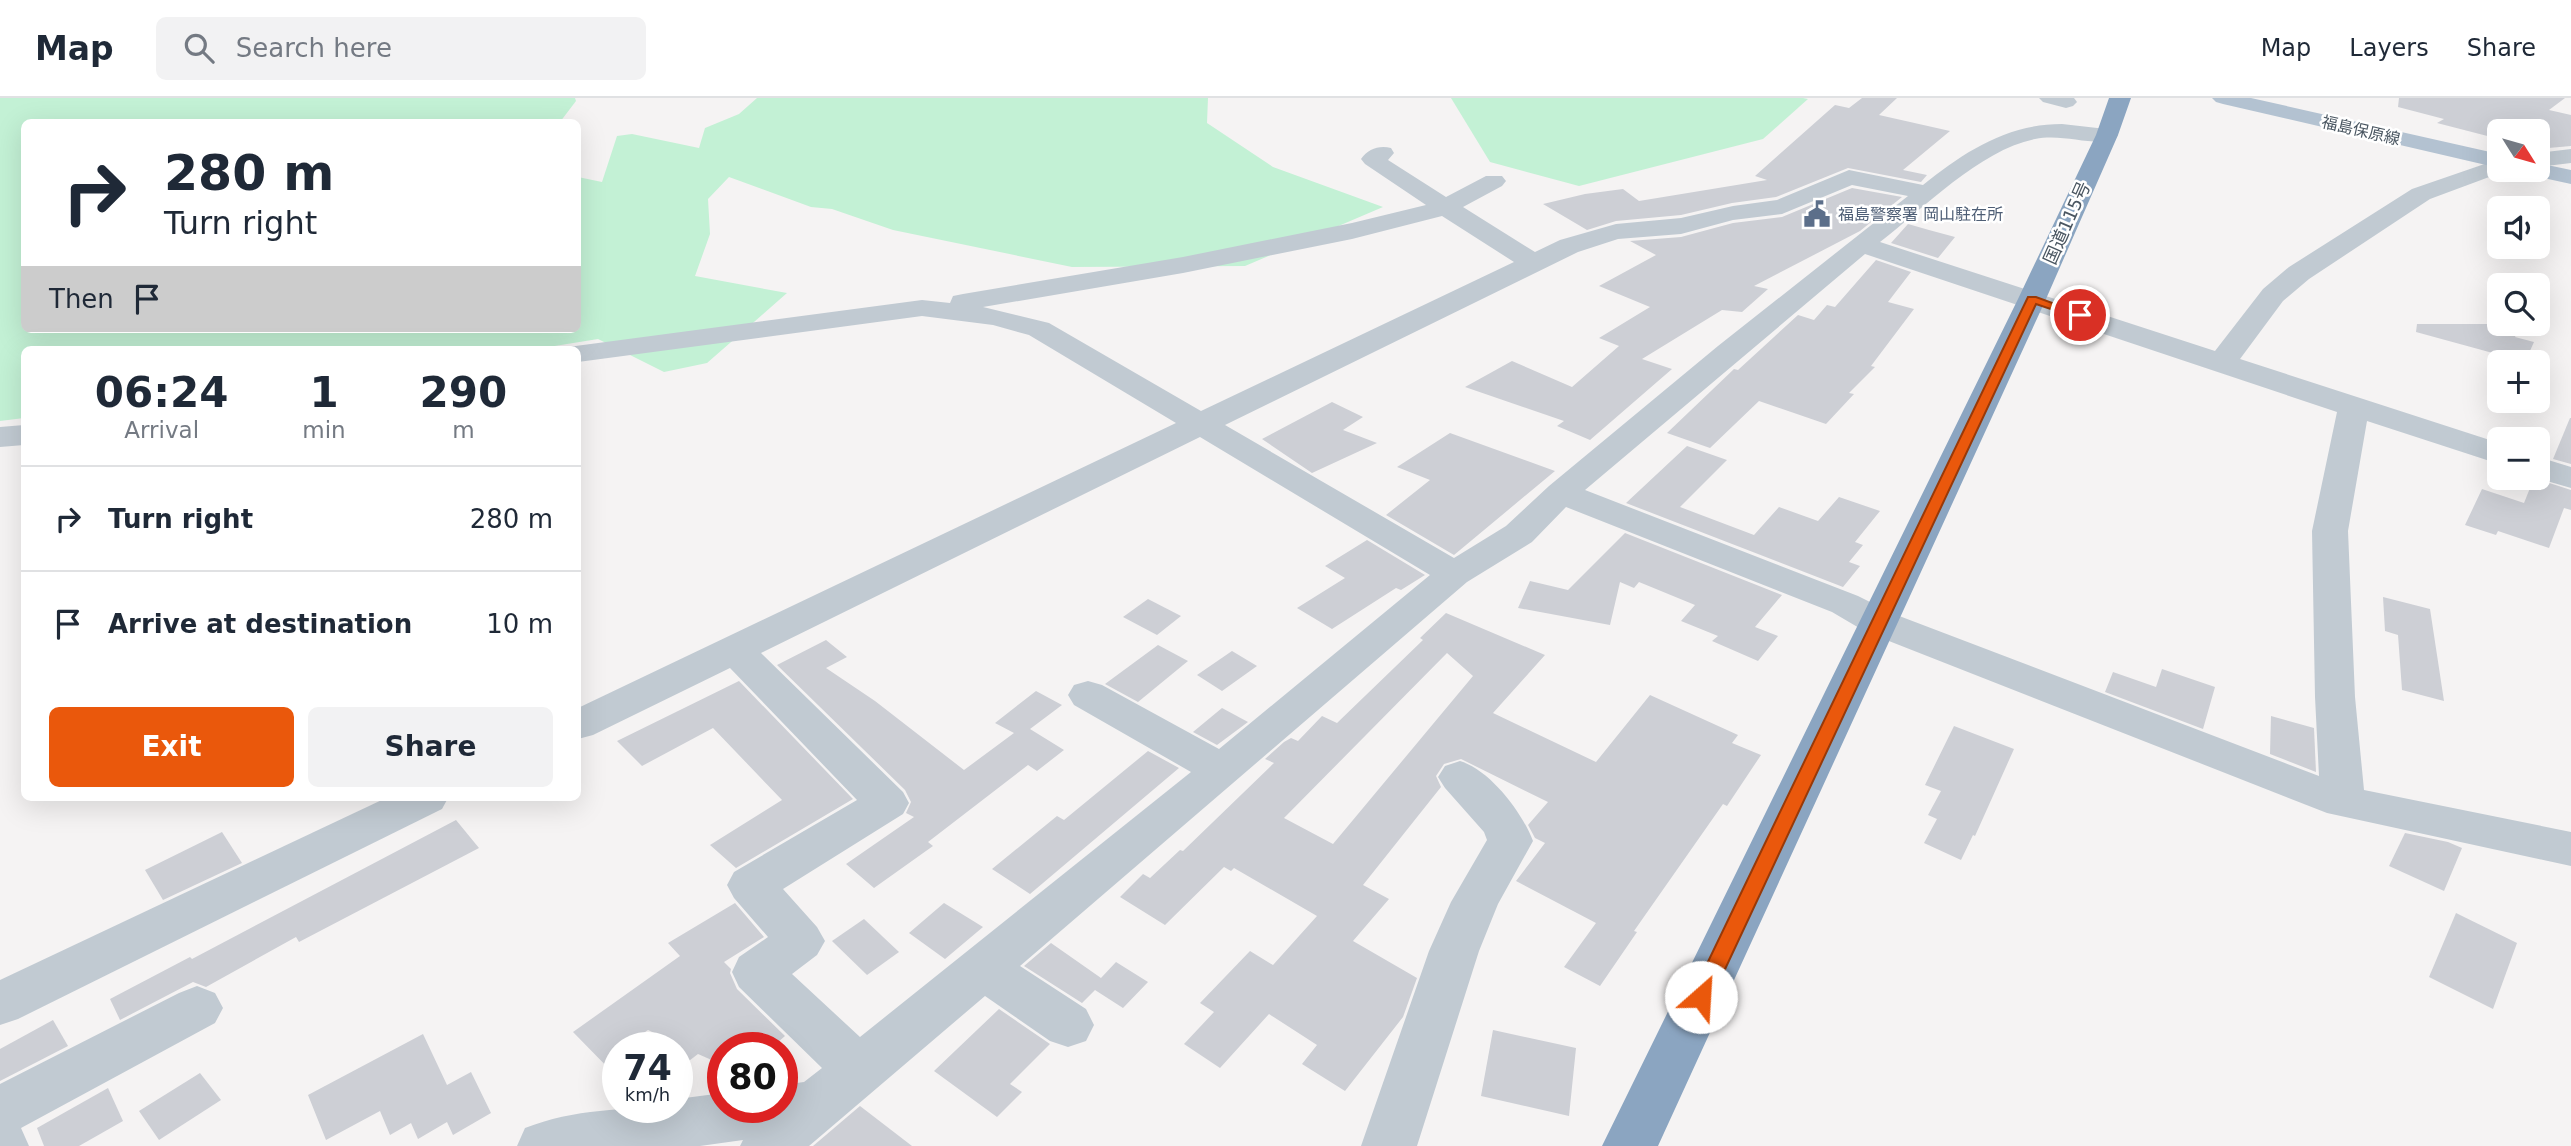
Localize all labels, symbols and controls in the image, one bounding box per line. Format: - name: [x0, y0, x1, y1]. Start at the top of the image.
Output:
- search box: [156, 17, 646, 80]
- text: Map: [35, 29, 114, 68]
- icon: search: [180, 29, 218, 67]
- text: Search here: [236, 33, 392, 63]
- text: Map: [2261, 34, 2311, 62]
- text: Layers: [2349, 34, 2429, 62]
- text: Share: [2467, 34, 2536, 62]
- street label: 福島保原線: [2320, 112, 2402, 149]
- north arrow: [2487, 119, 2550, 182]
- map controls: [2487, 119, 2550, 490]
- text: 280 m: [164, 145, 334, 202]
- icon: right: [49, 147, 140, 238]
- street label: 国道115号: [2039, 178, 2094, 267]
- button: sound: [2487, 196, 2550, 259]
- public building icon: 福島警察署 岡山駐在所: [1802, 199, 1832, 229]
- text: Turn right: [164, 204, 317, 242]
- place label: 福島警察署 岡山駐在所: [1838, 205, 2003, 224]
- button: search: [2487, 273, 2550, 336]
- icon: arrive: [128, 280, 166, 318]
- text: Then: [49, 284, 114, 314]
- pin: [2050, 285, 2110, 345]
- icon: arrive: [2061, 296, 2099, 334]
- button: +: [2487, 350, 2550, 413]
- text: 06:24: [95, 368, 229, 417]
- text: 1: [309, 368, 339, 417]
- text: 290: [420, 368, 507, 417]
- text: Arrival: [124, 417, 199, 443]
- text: min: [302, 417, 346, 443]
- text: m: [452, 417, 475, 443]
- button: −: [2487, 427, 2550, 490]
- icon: right: [49, 500, 87, 538]
- text: Turn right: [108, 504, 253, 534]
- text: 280 m: [470, 504, 553, 534]
- icon: arrive: [49, 605, 87, 643]
- text: Arrive at destination: [108, 609, 412, 639]
- text: 10 m: [486, 609, 553, 639]
- button: Exit: [49, 707, 294, 787]
- button: Share: [308, 707, 553, 787]
- position arrow: [1664, 960, 1738, 1034]
- speed limit sign: 80: [707, 1032, 798, 1123]
- text: 74: [623, 1048, 672, 1088]
- text: km/h: [625, 1084, 670, 1105]

